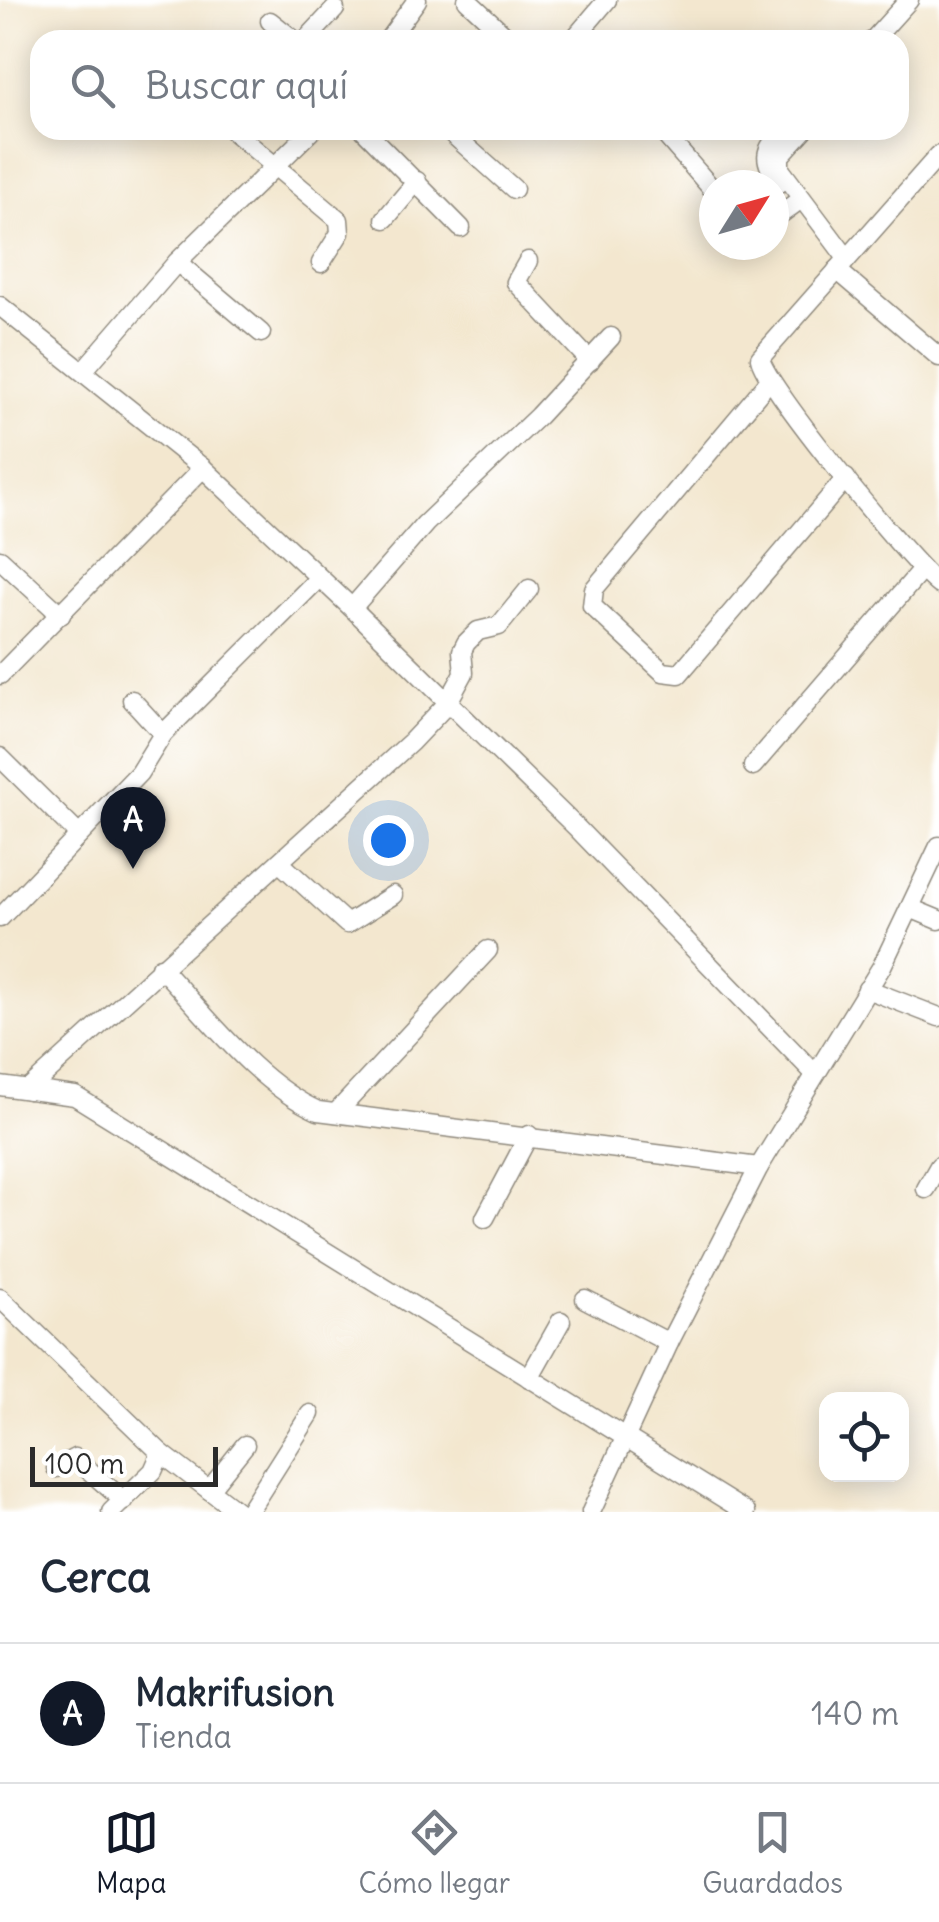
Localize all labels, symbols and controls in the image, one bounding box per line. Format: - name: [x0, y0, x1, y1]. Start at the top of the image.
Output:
- search box: [30, 30, 909, 140]
- icon: search: [65, 58, 120, 113]
- text: Buscar aquí: [145, 62, 348, 109]
- north arrow: [699, 170, 789, 260]
- pin: A: [100, 786, 166, 869]
- your location: [363, 815, 414, 866]
- map controls: [819, 1392, 909, 1482]
- button: locate: [819, 1392, 909, 1482]
- scale bar: [30, 1442, 218, 1486]
- text: 100 m: [45, 1446, 124, 1482]
- text: Cerca: [40, 1551, 151, 1603]
- text: Makrifusion: [135, 1669, 334, 1716]
- text: A: [62, 1693, 83, 1734]
- text: 140 m: [811, 1693, 899, 1734]
- text: Tienda: [135, 1716, 232, 1757]
- tab: Mapa: [96, 1805, 166, 1901]
- tab: Cómo llegar: [359, 1805, 510, 1901]
- tab: Guardados: [702, 1805, 843, 1901]

